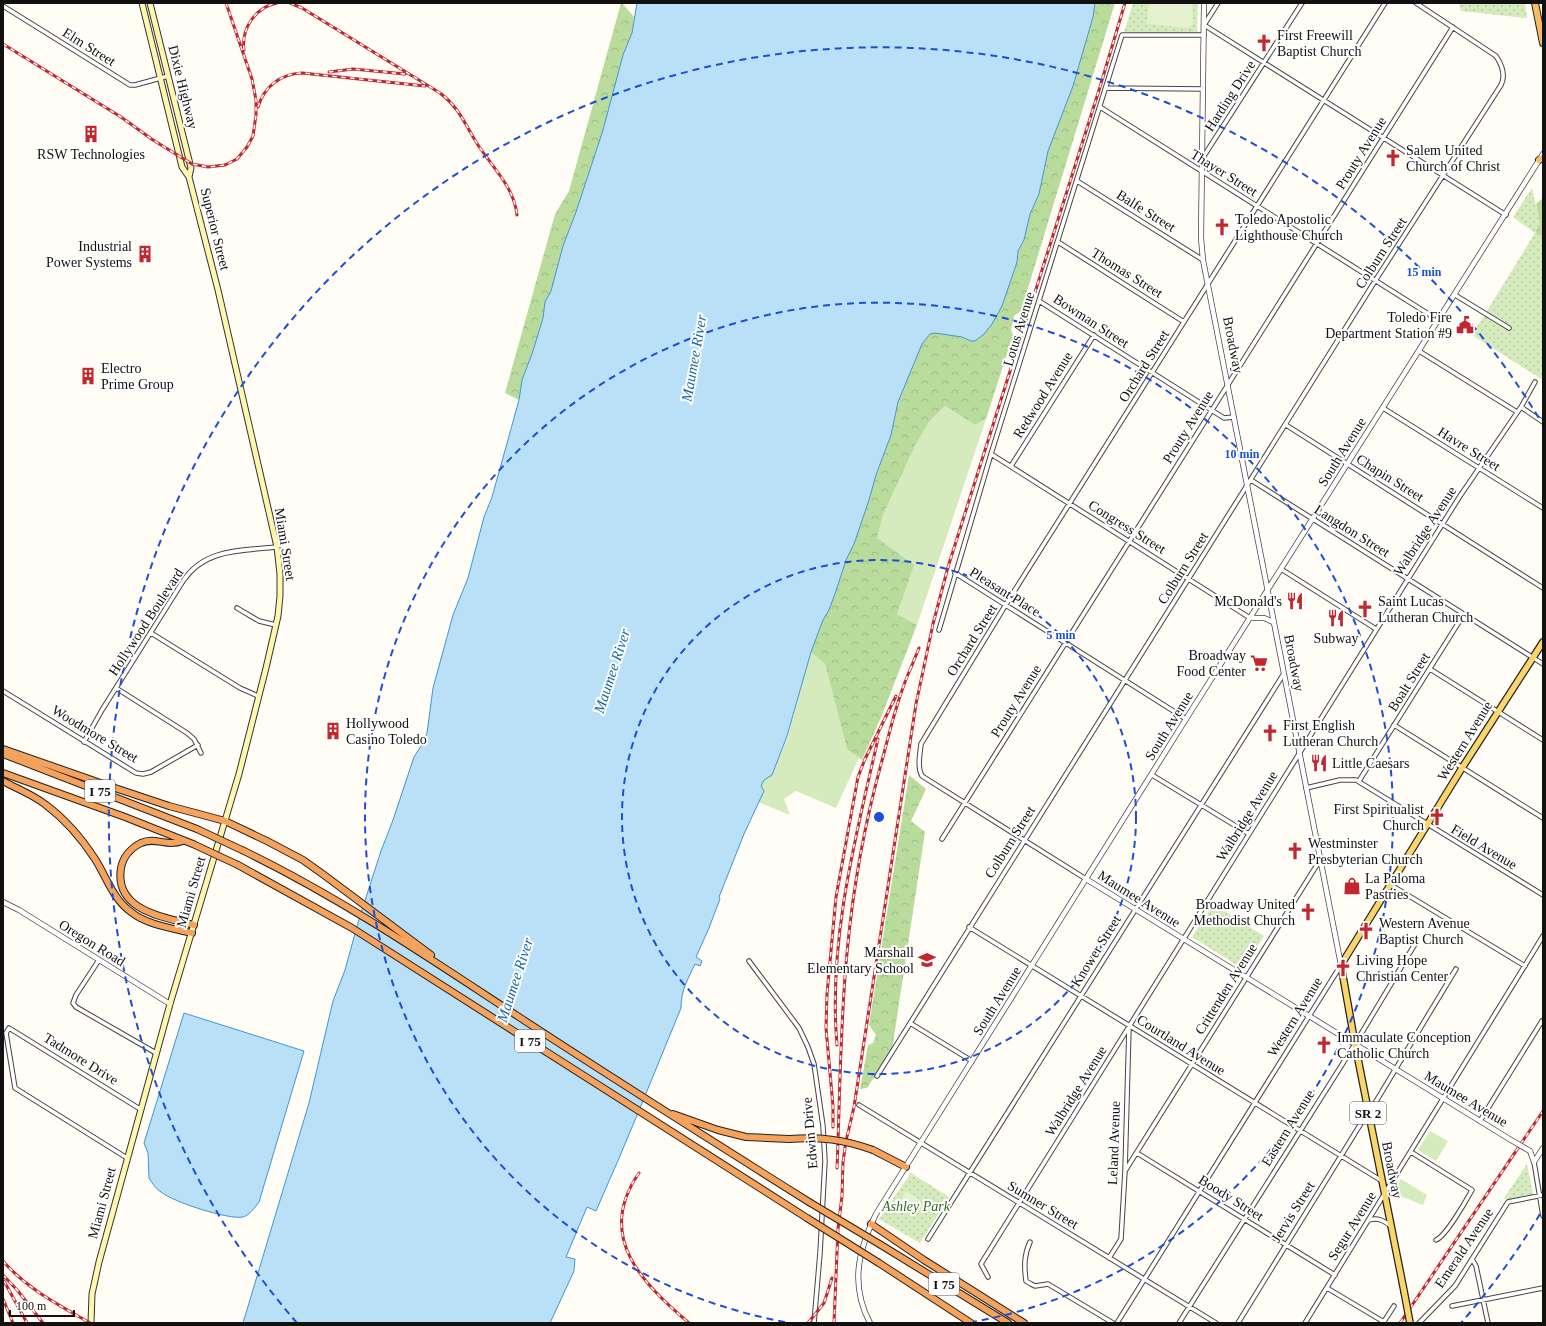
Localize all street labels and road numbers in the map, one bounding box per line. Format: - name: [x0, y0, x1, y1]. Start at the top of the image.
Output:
- street label: Elm Street: [60, 25, 118, 69]
- street label: Dixie Highway: [165, 43, 201, 131]
- street label: Harding Drive: [1202, 58, 1258, 134]
- street label: Prouty Avenue: [1333, 114, 1389, 192]
- street label: Thayer Street: [1188, 147, 1260, 200]
- street label: Superior Street: [198, 186, 233, 272]
- street label: Balfe Street: [1114, 187, 1178, 235]
- street label: Colburn Street: [1352, 214, 1410, 291]
- street label: Thomas Street: [1089, 245, 1166, 301]
- street label: Lotus Avenue: [1001, 290, 1037, 368]
- street label: Bowman Street: [1051, 291, 1132, 351]
- street label: Broadway: [1220, 315, 1246, 375]
- street label: Orchard Street: [1116, 327, 1172, 405]
- street label: Redwood Avenue: [1010, 349, 1076, 441]
- street label: Prouty Avenue: [1160, 388, 1216, 466]
- street label: South Avenue: [1315, 415, 1369, 489]
- street label: Havre Street: [1435, 424, 1503, 474]
- street label: Chapin Street: [1354, 451, 1427, 505]
- street label: Walbridge Avenue: [1391, 484, 1459, 578]
- street label: Congress Street: [1086, 497, 1168, 557]
- street label: Langdon Street: [1312, 502, 1393, 560]
- street label: Miami Street: [272, 507, 298, 582]
- street label: Colburn Street: [1155, 529, 1211, 607]
- street label: Pleasant Place: [967, 564, 1043, 620]
- street label: Hollywood Boulevard: [106, 566, 186, 678]
- street label: Orchard Street: [944, 601, 1000, 679]
- street label: Broadway: [1281, 633, 1307, 693]
- street label: Boalt Street: [1385, 650, 1433, 714]
- street label: Prouty Avenue: [988, 662, 1044, 740]
- street label: South Avenue: [1142, 689, 1196, 763]
- street label: Western Avenue: [1435, 699, 1495, 783]
- street label: Woodmore Street: [49, 702, 141, 766]
- street label: Walbridge Avenue: [1213, 768, 1281, 864]
- road number: I 75: [85, 780, 115, 802]
- street label: Colburn Street: [982, 803, 1038, 881]
- street label: Field Avenue: [1448, 822, 1520, 872]
- street label: Miami Street: [174, 855, 208, 929]
- street label: Maumee Avenue: [1095, 868, 1183, 930]
- street label: Knower Street: [1068, 912, 1124, 989]
- street label: Oregon Road: [56, 917, 128, 969]
- street label: Crittenden Avenue: [1192, 941, 1260, 1037]
- street label: South Avenue: [970, 964, 1024, 1038]
- street label: Western Avenue: [1265, 975, 1325, 1059]
- street label: Courtland Avenue: [1134, 1012, 1228, 1078]
- street label: Tadmore Drive: [41, 1030, 121, 1088]
- road number: I 75: [515, 1030, 545, 1052]
- street label: Walbridge Avenue: [1042, 1043, 1110, 1139]
- street label: Maumee Avenue: [1422, 1068, 1510, 1130]
- street label: Eastern Avenue: [1259, 1087, 1317, 1169]
- street label: Edwin Drive: [799, 1097, 821, 1169]
- street label: Leland Avenue: [1105, 1101, 1123, 1185]
- road number: SR 2: [1350, 1102, 1386, 1124]
- street label: Broadway: [1379, 1140, 1405, 1200]
- street label: Miami Street: [85, 1165, 119, 1240]
- street label: Boody Street: [1196, 1172, 1266, 1224]
- street label: Sumner Street: [1005, 1178, 1081, 1232]
- street label: Jervis Street: [1268, 1179, 1318, 1245]
- street label: Segur Avenue: [1325, 1189, 1379, 1263]
- street label: Emerald Avenue: [1432, 1205, 1496, 1291]
- road number: I 75: [929, 1273, 959, 1295]

